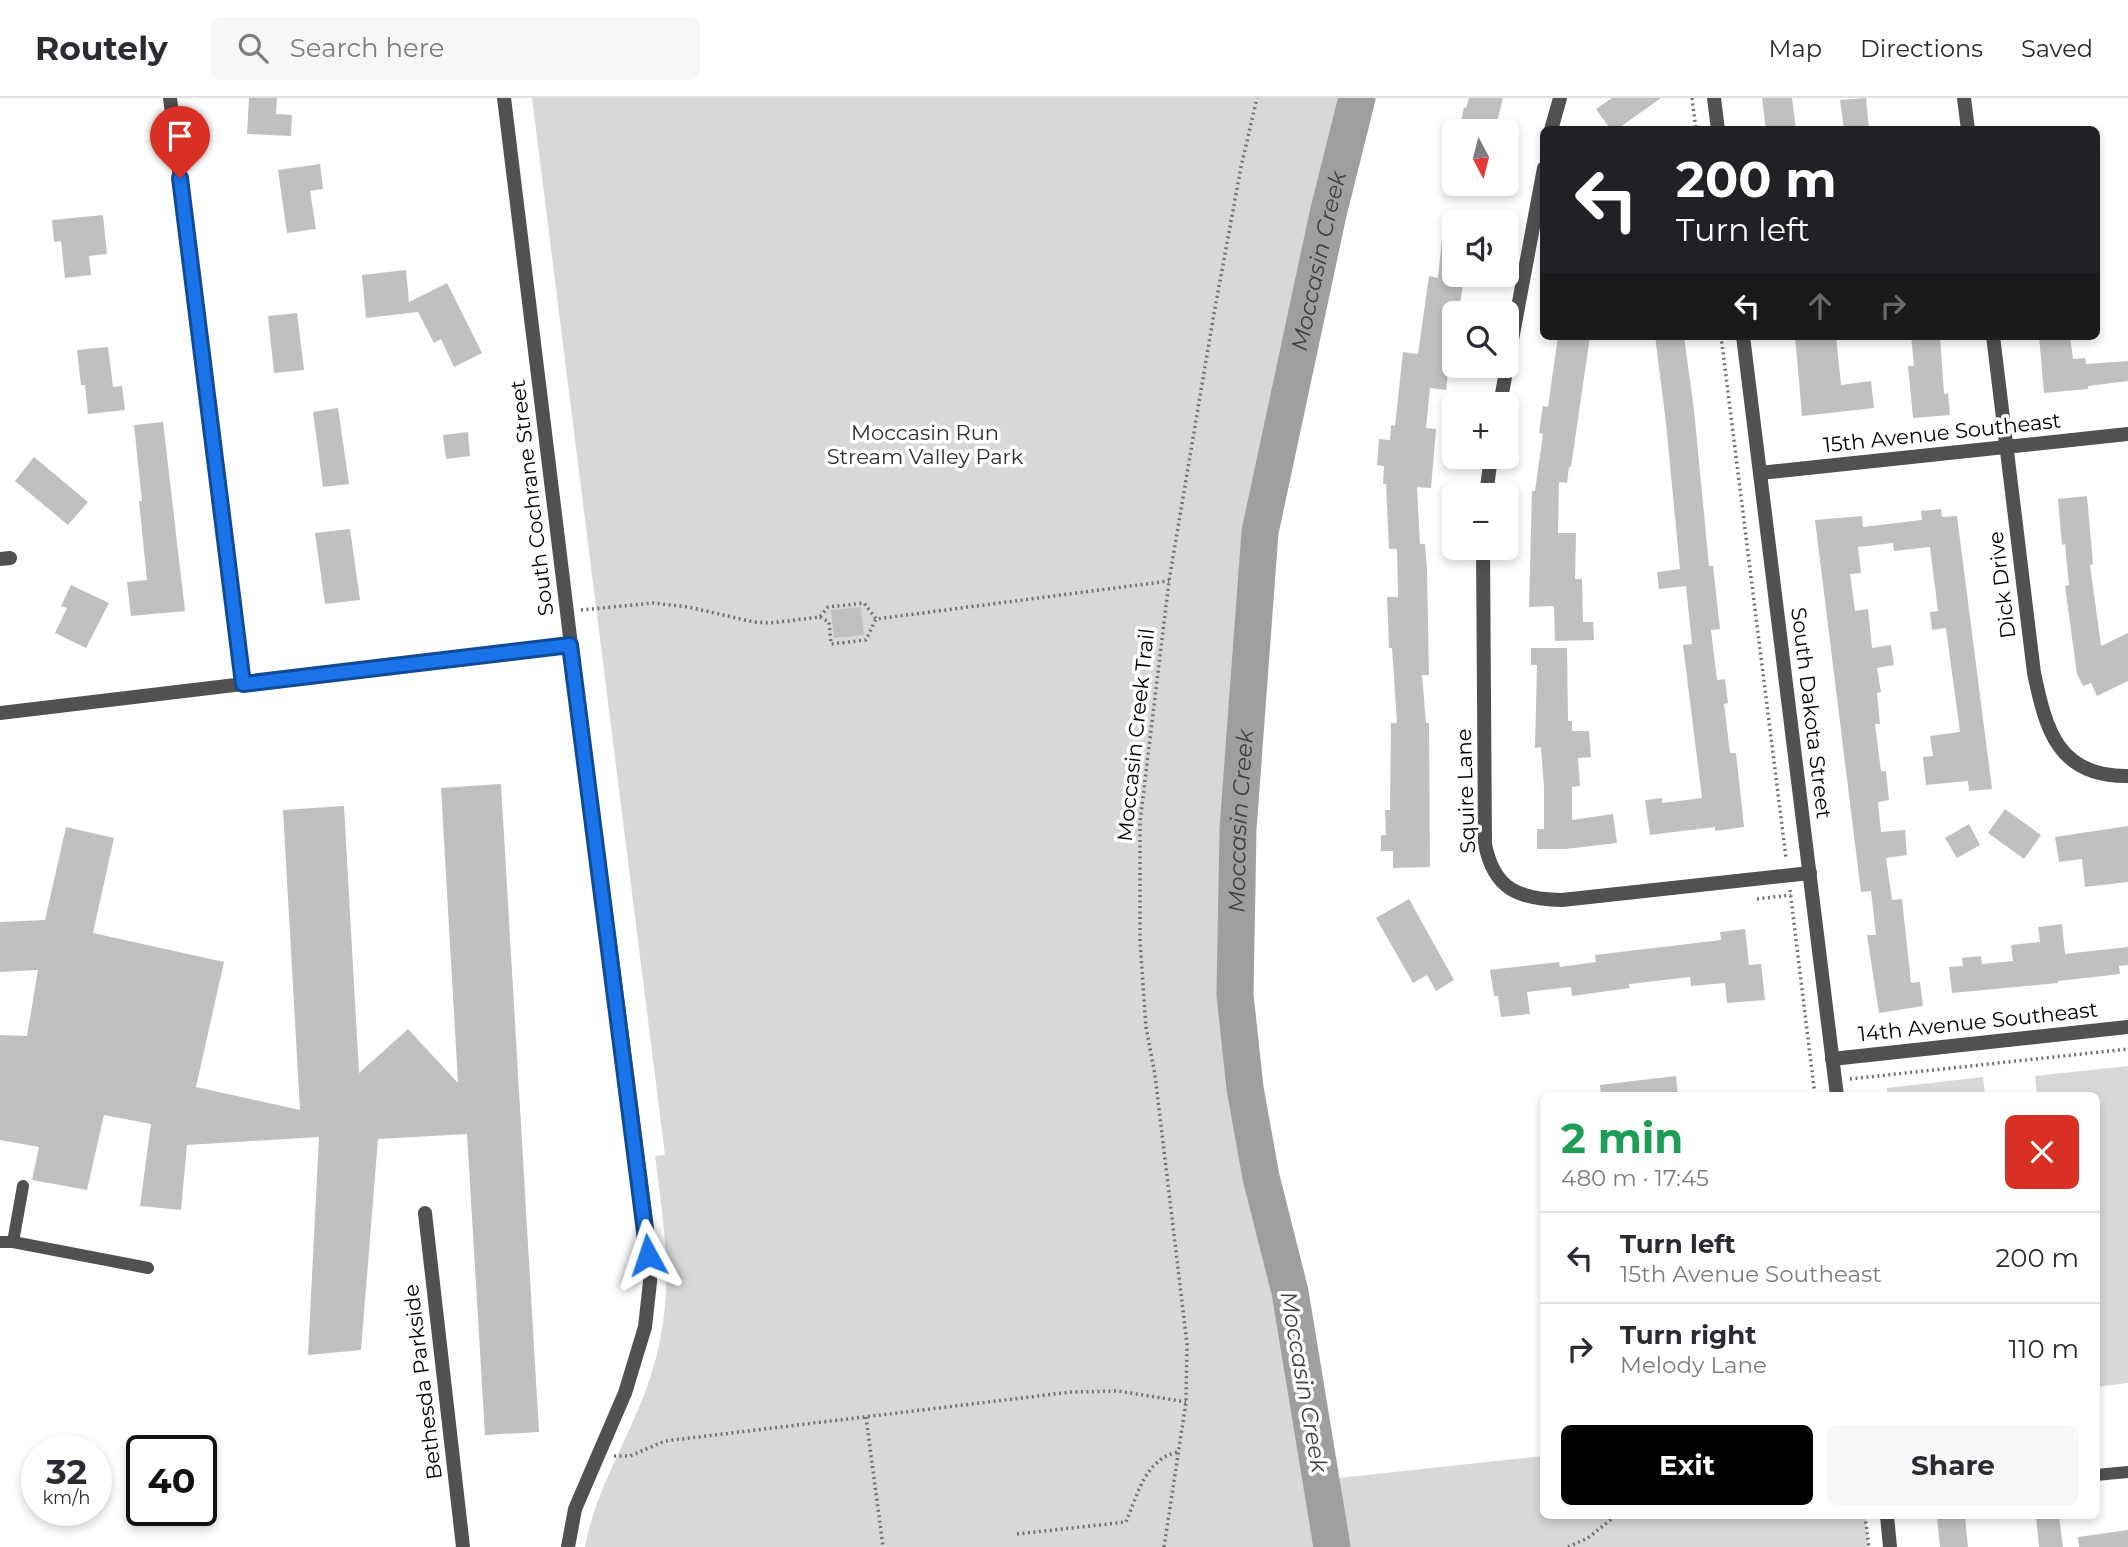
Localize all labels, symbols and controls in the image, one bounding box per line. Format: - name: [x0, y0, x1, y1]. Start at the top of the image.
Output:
- search box: [210, 17, 700, 80]
- text: Routely: [35, 28, 168, 68]
- icon: search: [234, 29, 272, 67]
- text: Search here: [290, 32, 445, 64]
- text: Map: [1769, 34, 1822, 63]
- text: Directions: [1860, 34, 1983, 63]
- text: Saved: [2021, 34, 2093, 63]
- pin: [150, 106, 210, 178]
- icon: arrive: [161, 117, 199, 155]
- north arrow: [1442, 119, 1519, 196]
- map controls: [1442, 119, 1519, 560]
- text: 200 m: [1676, 150, 1837, 209]
- icon: left: [1561, 154, 1652, 245]
- water label: Moccasin Creek: [1285, 167, 1353, 354]
- button: sound: [1442, 210, 1519, 287]
- text: Turn left: [1676, 210, 1810, 249]
- icon: left: [1728, 287, 1766, 325]
- icon: ahead: [1801, 287, 1839, 325]
- icon: right: [1874, 287, 1912, 325]
- button: search: [1442, 301, 1519, 378]
- street label: South Cochrane Street: [505, 379, 558, 618]
- button: +: [1442, 392, 1519, 469]
- street label: 15th Avenue Southeast: [1822, 408, 2062, 457]
- park label: Moccasin Run Stream Valley Park: [827, 420, 1024, 469]
- button: −: [1442, 483, 1519, 560]
- street label: Dick Drive: [1983, 530, 2020, 640]
- street label: South Dakota Street: [1786, 606, 1837, 820]
- street label: Moccasin Creek Trail: [1112, 627, 1159, 843]
- water label: Moccasin Creek: [1222, 727, 1259, 913]
- street label: Squire Lane: [1451, 728, 1480, 854]
- street label: 14th Avenue Southeast: [1857, 996, 2099, 1047]
- text: 2 min: [1561, 1112, 1683, 1164]
- button: close: [2005, 1115, 2079, 1189]
- text: 480 m · 17:45: [1561, 1164, 1709, 1192]
- position arrow: [611, 1218, 685, 1292]
- text: Turn left: [1620, 1228, 1736, 1260]
- icon: left: [1561, 1239, 1599, 1277]
- text: 200 m: [1995, 1242, 2079, 1274]
- text: 15th Avenue Southeast: [1620, 1260, 1882, 1288]
- street label: Bethesda Parkside: [398, 1283, 447, 1481]
- water label: Moccasin Creek: [1274, 1289, 1334, 1476]
- text: Turn right: [1620, 1319, 1756, 1351]
- icon: right: [1561, 1330, 1599, 1368]
- text: 110 m: [2009, 1333, 2079, 1365]
- text: Melody Lane: [1620, 1351, 1767, 1379]
- button: Exit: [1561, 1425, 1813, 1505]
- button: Share: [1827, 1425, 2079, 1505]
- speed limit sign: 40: [126, 1435, 217, 1526]
- text: 32: [46, 1450, 87, 1493]
- text: km/h: [42, 1487, 91, 1509]

